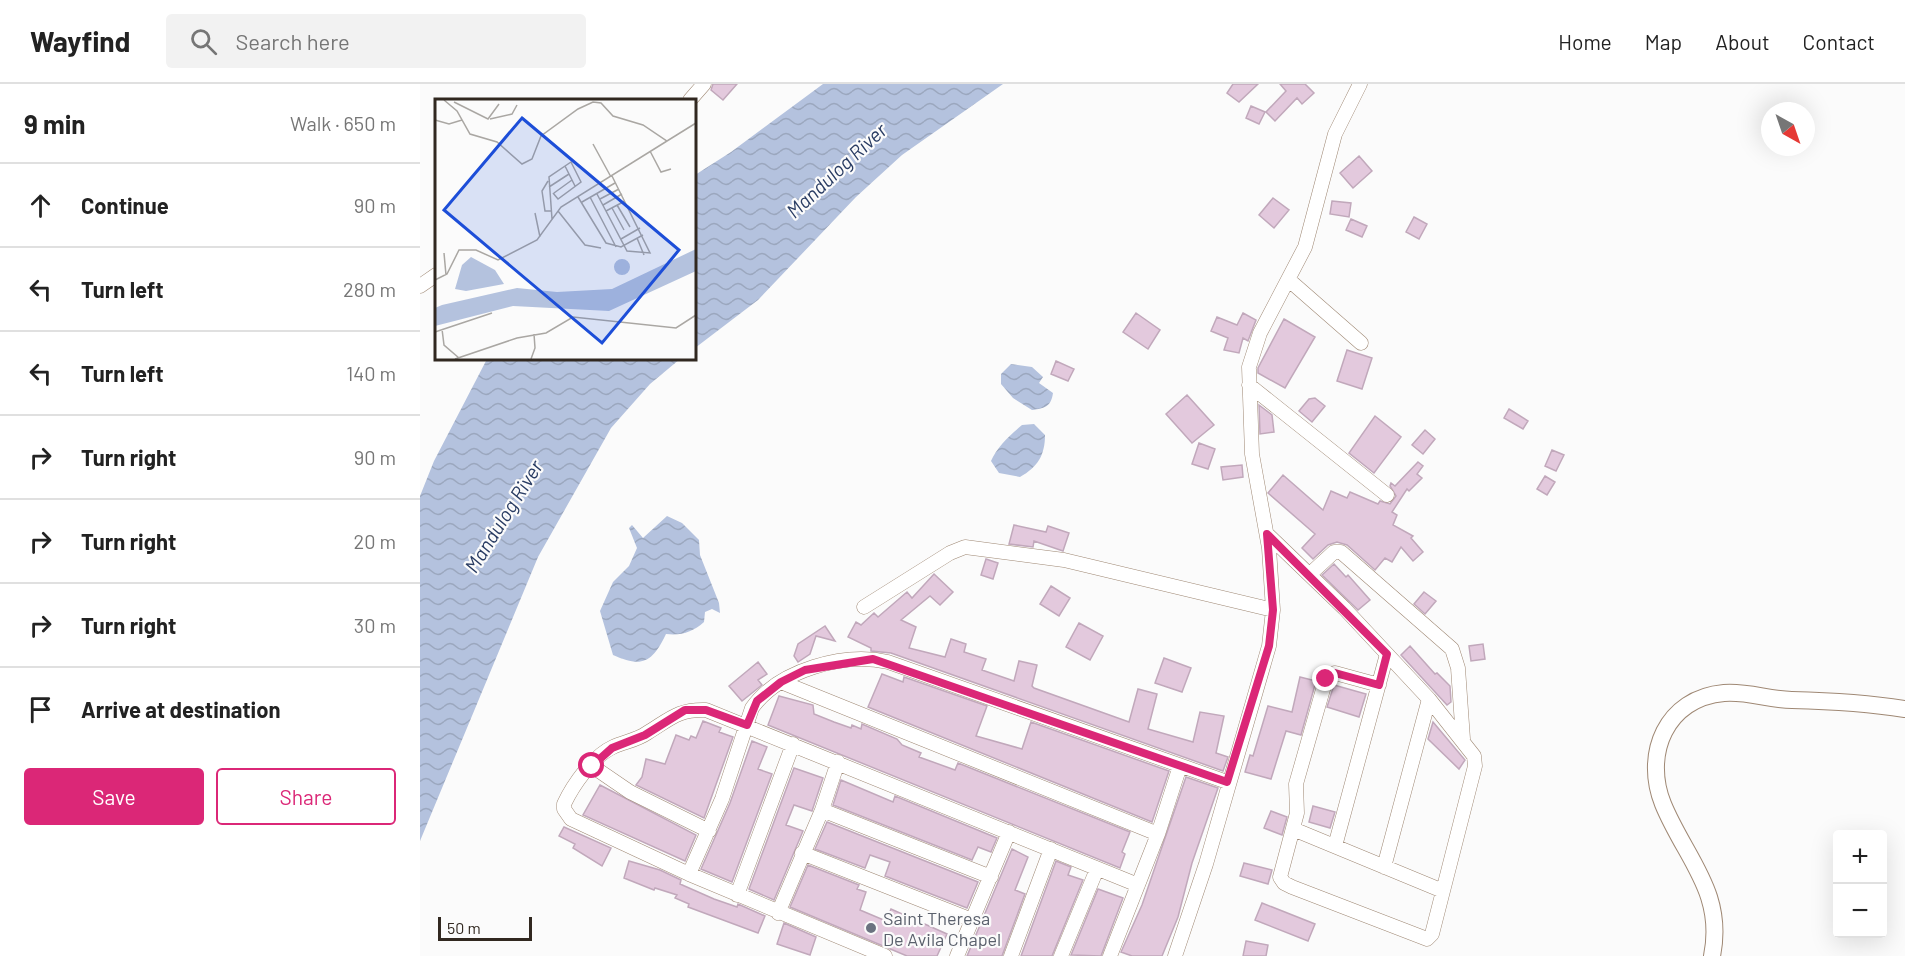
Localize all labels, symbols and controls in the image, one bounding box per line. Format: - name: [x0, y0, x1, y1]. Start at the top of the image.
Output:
- search box: [166, 14, 586, 68]
- text: Wayfind: [30, 24, 130, 58]
- icon: search: [187, 25, 220, 58]
- text: Search here: [235, 28, 350, 54]
- text: Home: [1558, 29, 1612, 54]
- text: Map: [1645, 29, 1682, 54]
- text: About: [1715, 29, 1770, 54]
- text: Contact: [1803, 29, 1875, 54]
- inset map: [435, 99, 696, 360]
- north arrow: [1761, 102, 1815, 156]
- text: 9 min: [24, 108, 86, 139]
- text: Walk · 650 m: [290, 111, 396, 135]
- water label: Mandulog River: [781, 117, 892, 222]
- icon: ahead: [24, 189, 57, 222]
- text: Continue: [81, 192, 169, 218]
- text: 90 m: [354, 193, 396, 217]
- icon: left: [24, 273, 57, 306]
- text: Turn left: [81, 276, 164, 302]
- text: 280 m: [343, 277, 396, 301]
- icon: left: [24, 357, 57, 390]
- text: Turn left: [81, 360, 164, 386]
- text: 140 m: [346, 361, 396, 385]
- icon: right: [24, 441, 57, 474]
- text: Turn right: [81, 444, 176, 470]
- text: 90 m: [354, 445, 396, 469]
- water label: Mandulog River: [459, 454, 548, 577]
- icon: right: [24, 525, 57, 558]
- text: Turn right: [81, 528, 176, 554]
- text: 20 m: [353, 529, 396, 553]
- icon: right: [24, 609, 57, 642]
- text: Turn right: [81, 612, 176, 638]
- text: 30 m: [354, 613, 396, 637]
- route end: [1312, 665, 1338, 691]
- icon: arrive: [24, 693, 57, 726]
- text: Arrive at destination: [81, 696, 280, 722]
- route start: [578, 752, 604, 778]
- button: Save: [24, 768, 204, 825]
- button: Share: [216, 768, 396, 825]
- map controls: [1833, 830, 1887, 938]
- button: +: [1833, 830, 1887, 884]
- button: −: [1833, 884, 1887, 938]
- place label: Saint Theresa De Avila Chapel: [883, 907, 1001, 950]
- scale bar: [438, 914, 532, 942]
- text: 50 m: [447, 918, 481, 937]
- marker: Saint Theresa De Avila Chapel: [864, 921, 878, 935]

